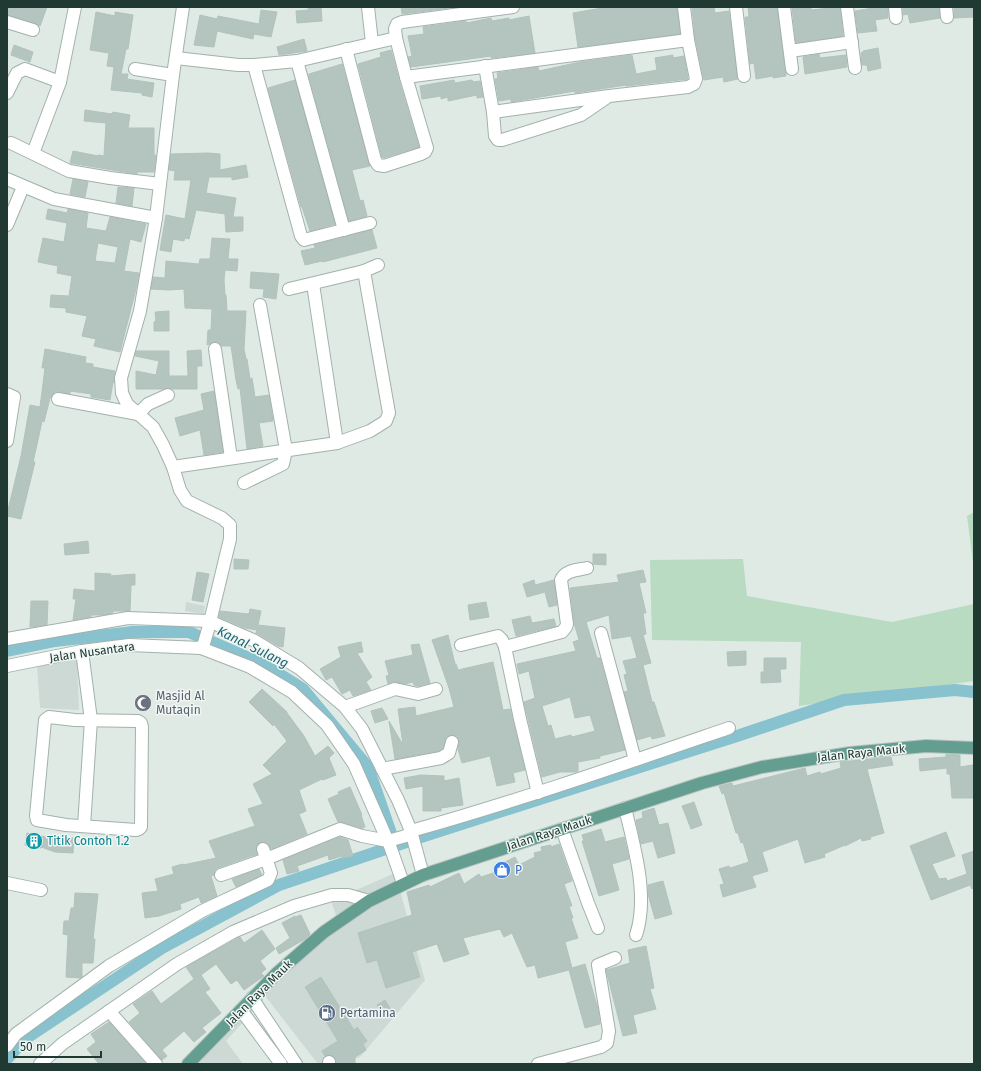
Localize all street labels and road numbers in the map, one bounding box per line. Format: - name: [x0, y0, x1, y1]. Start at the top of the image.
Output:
- street label: Jalan Nusantara: [48, 639, 136, 665]
- street label: Jalan Raya Mauk: [816, 741, 906, 765]
- street label: Jalan Raya Mauk: [505, 812, 594, 853]
- street label: Jalan Raya Mauk: [223, 956, 296, 1029]

